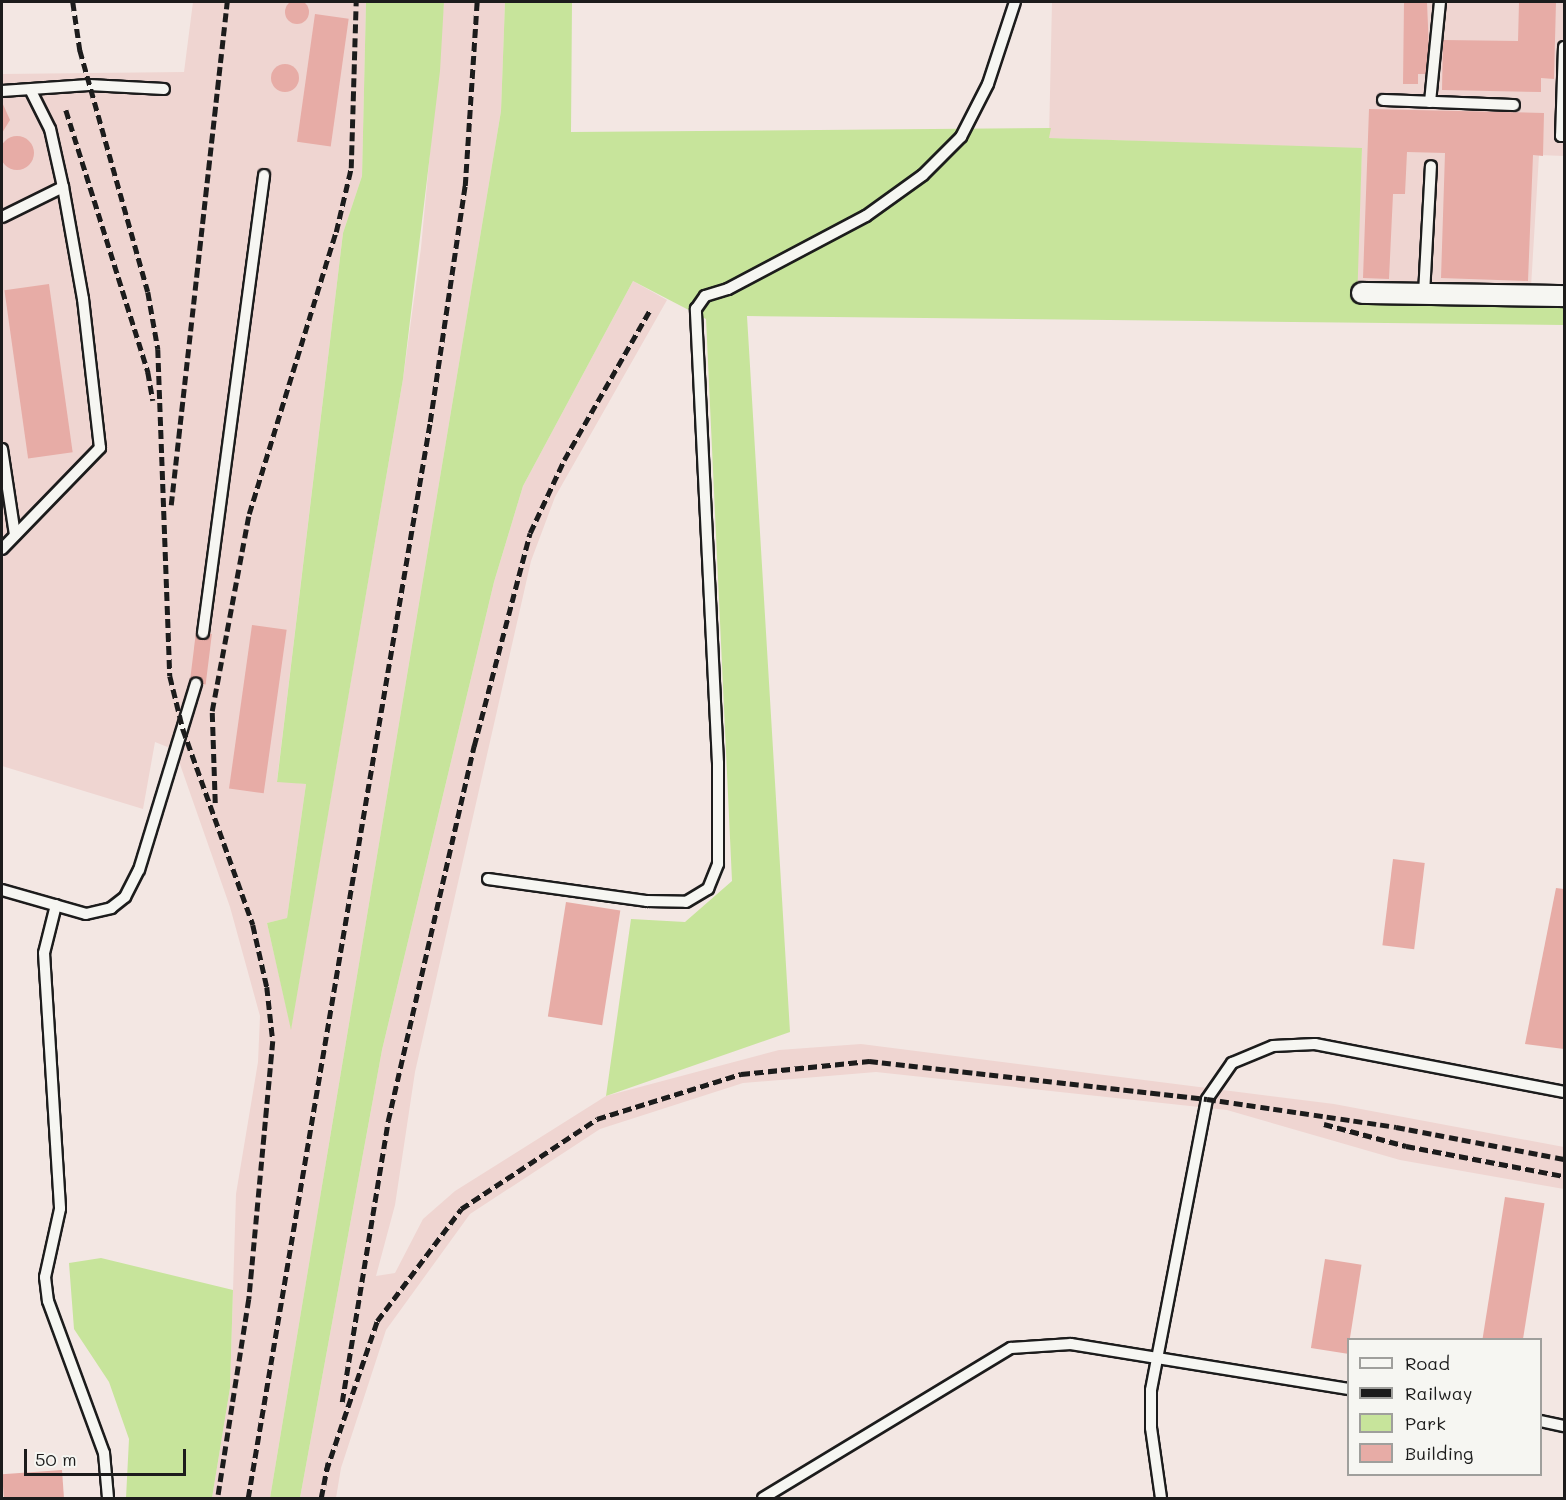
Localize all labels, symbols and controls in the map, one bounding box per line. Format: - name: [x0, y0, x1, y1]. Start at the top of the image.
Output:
- legend: [1347, 1338, 1542, 1476]
- text: Road: [1405, 1351, 1450, 1375]
- text: Railway: [1405, 1381, 1472, 1405]
- text: Park: [1405, 1411, 1446, 1435]
- scale bar: [27, 1437, 189, 1475]
- text: Building: [1405, 1441, 1473, 1465]
- text: 50 m: [35, 1447, 77, 1471]

